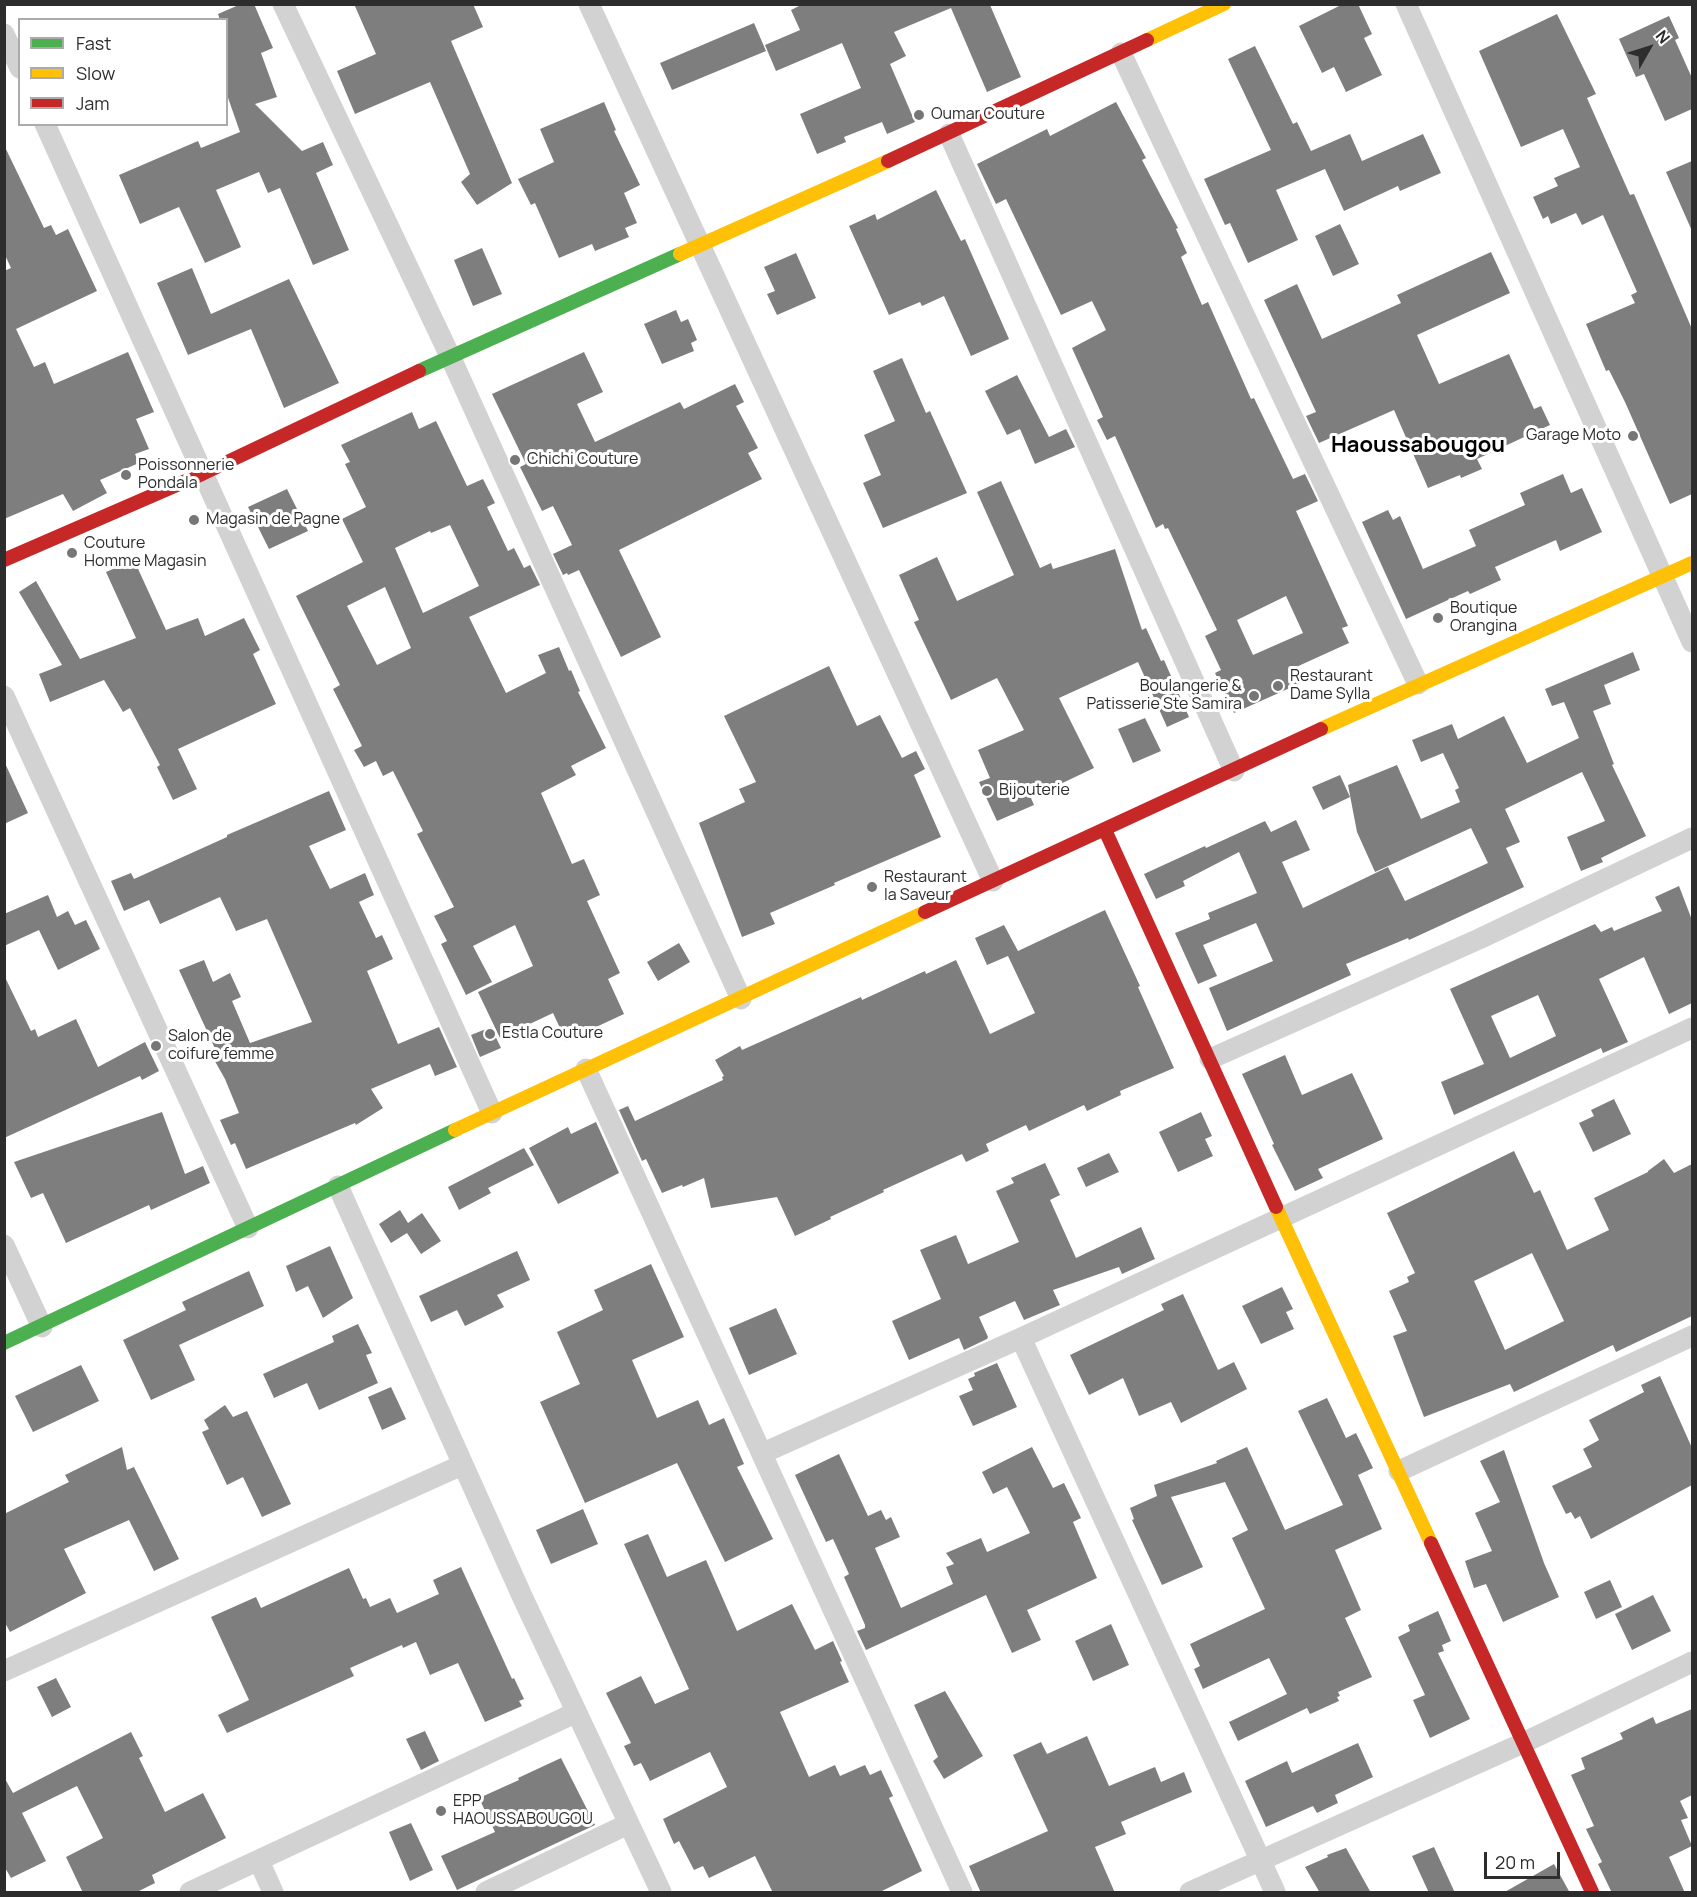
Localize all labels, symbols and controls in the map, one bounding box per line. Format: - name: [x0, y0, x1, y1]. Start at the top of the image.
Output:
- legend: [18, 18, 228, 126]
- north arrow: [1619, 18, 1679, 78]
- text: N: [1651, 25, 1675, 48]
- text: Fast: [76, 31, 111, 55]
- text: Slow: [76, 61, 115, 85]
- text: Jam: [76, 91, 110, 115]
- place label: Oumar Couture: [931, 105, 1045, 125]
- marker: Oumar Couture: [912, 108, 926, 122]
- place label: Garage Moto: [1526, 426, 1621, 446]
- marker: Garage Moto: [1626, 429, 1640, 443]
- district label: Haoussabougou: [1331, 433, 1505, 459]
- place label: Chichi Couture: [527, 450, 638, 470]
- marker: Chichi Couture: [508, 453, 522, 467]
- place label: Poissonnerie Pondala: [138, 456, 234, 494]
- marker: Poissonnerie Pondala: [119, 468, 133, 482]
- place label: Magasin de Pagne: [206, 510, 340, 530]
- marker: Magasin de Pagne: [187, 513, 201, 527]
- place label: Couture Homme Magasin: [84, 534, 206, 572]
- marker: Couture Homme Magasin: [65, 546, 79, 560]
- place label: Boutique Orangina: [1450, 599, 1517, 637]
- marker: Boutique Orangina: [1431, 611, 1445, 625]
- place label: Restaurant Dame Sylla: [1290, 667, 1373, 705]
- place label: Boulangerie & Patisserie Ste Samira: [1087, 677, 1242, 715]
- marker: Restaurant Dame Sylla: [1271, 679, 1285, 693]
- marker: Boulangerie & Patisserie Ste Samira: [1247, 689, 1261, 703]
- place label: Bijouterie: [999, 781, 1070, 801]
- marker: Bijouterie: [980, 784, 994, 798]
- place label: Restaurant la Saveur: [884, 868, 967, 906]
- marker: Restaurant la Saveur: [865, 880, 879, 894]
- place label: Estla Couture: [502, 1024, 603, 1044]
- place label: Salon de coifure femme: [168, 1027, 274, 1065]
- marker: Estla Couture: [483, 1027, 497, 1041]
- marker: Salon de coifure femme: [149, 1039, 163, 1053]
- place label: EPP HAOUSSABOUGOU: [453, 1792, 593, 1830]
- marker: EPP HAOUSSABOUGOU: [434, 1804, 448, 1818]
- scale bar: [1487, 1840, 1564, 1878]
- text: 20 m: [1495, 1850, 1535, 1874]

